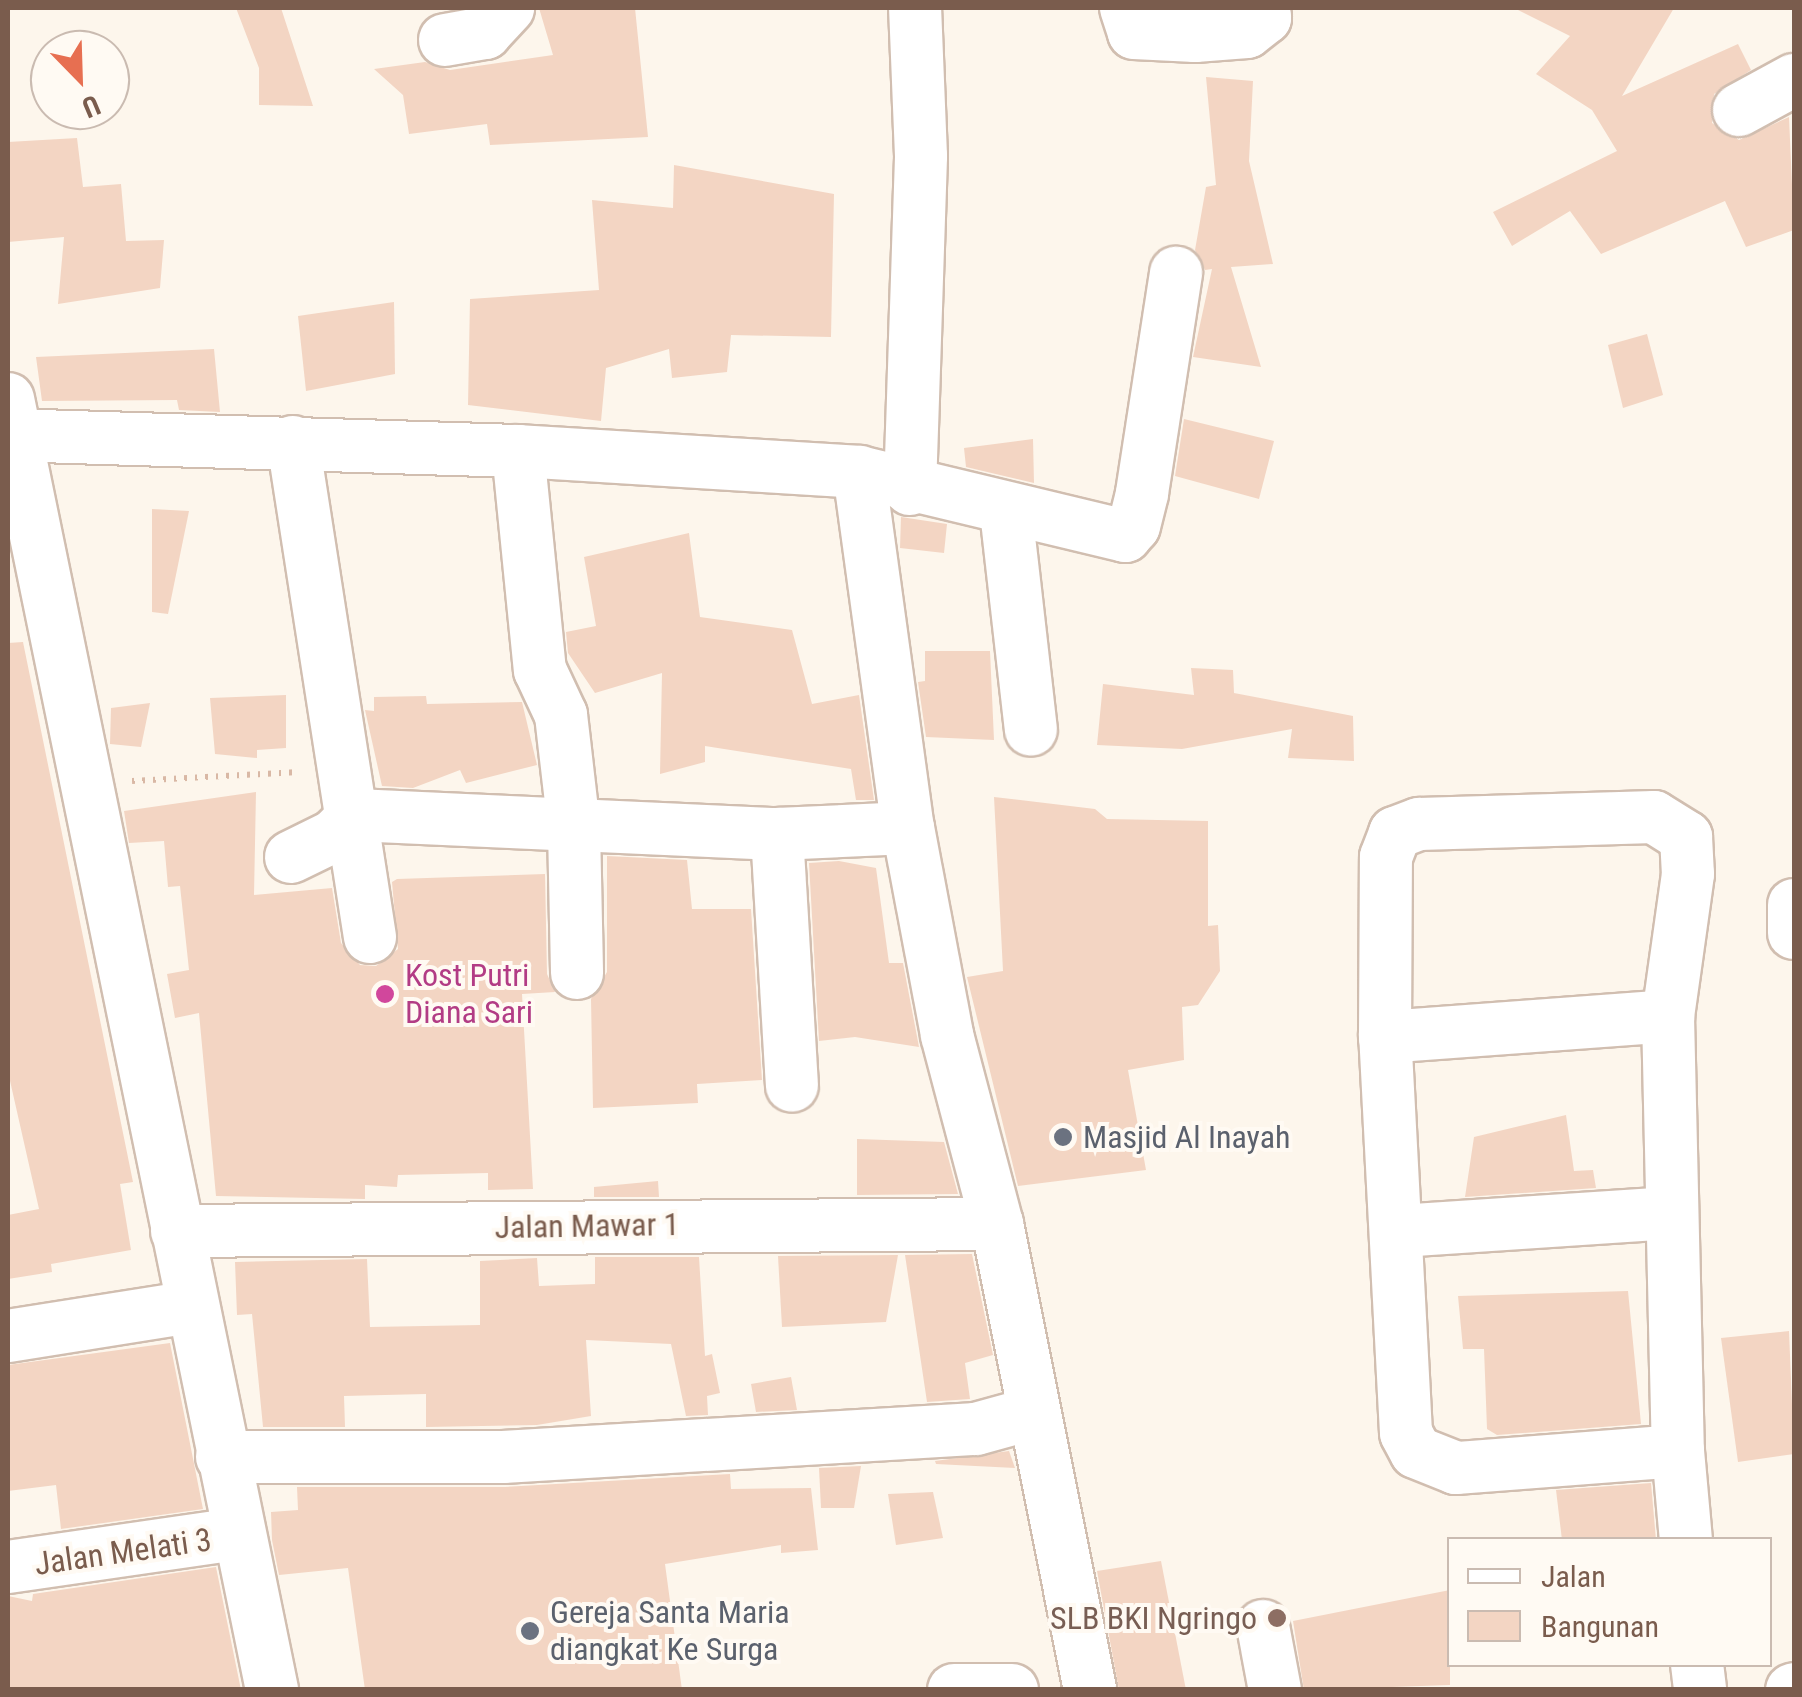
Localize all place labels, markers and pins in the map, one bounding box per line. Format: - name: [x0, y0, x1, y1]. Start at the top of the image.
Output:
- place label: Kost Putri Diana Sari: [405, 957, 533, 1032]
- marker: Kost Putri Diana Sari: [374, 983, 396, 1005]
- place label: Masjid Al Inayah: [1083, 1118, 1290, 1156]
- marker: Masjid Al Inayah: [1052, 1126, 1074, 1148]
- place label: Gereja Santa Maria diangkat Ke Surga: [550, 1594, 790, 1669]
- place label: SLB BKI Ngringo: [1050, 1599, 1257, 1637]
- marker: SLB BKI Ngringo: [1266, 1607, 1288, 1629]
- marker: Gereja Santa Maria diangkat Ke Surga: [519, 1620, 541, 1642]

